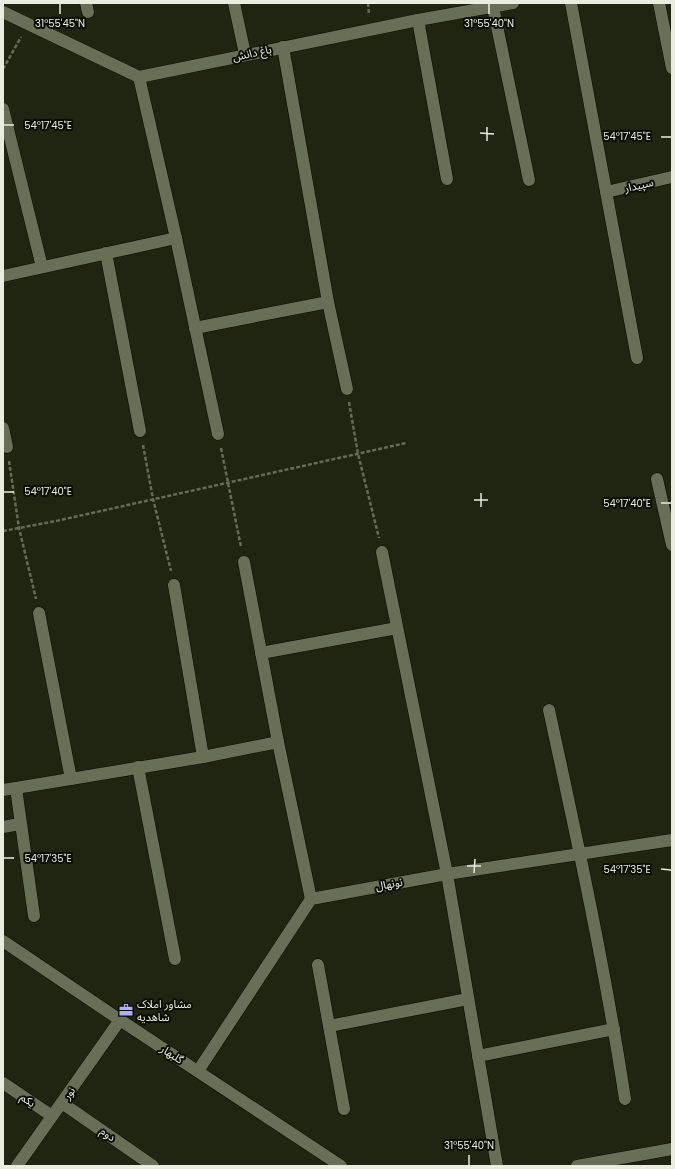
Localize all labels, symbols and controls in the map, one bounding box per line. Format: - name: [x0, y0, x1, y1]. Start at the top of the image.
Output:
- text: 31°55'45"N: [35, 16, 85, 31]
- text: 31°55'40"N: [464, 16, 514, 31]
- street label: باغ دانش: [231, 41, 273, 65]
- text: 54°17'45"E: [24, 118, 72, 133]
- text: 54°17'45"E: [603, 129, 651, 144]
- street label: سپیدار: [622, 174, 655, 196]
- text: 54°17'40"E: [24, 484, 72, 499]
- text: 54°17'40"E: [603, 496, 651, 511]
- text: 54°17'35"E: [24, 851, 72, 866]
- text: 54°17'35"E: [603, 862, 651, 877]
- street label: نونهال: [374, 874, 404, 894]
- place label: مشاور املاک شاهدیه: [137, 996, 192, 1025]
- office icon: مشاور املاک شاهدیه: [118, 1002, 134, 1018]
- street label: گلبهار: [157, 1040, 187, 1068]
- street label: نور: [58, 1083, 79, 1103]
- street label: یکم: [17, 1089, 39, 1112]
- street label: دوم: [97, 1123, 119, 1145]
- text: 31°55'40"N: [444, 1138, 494, 1153]

